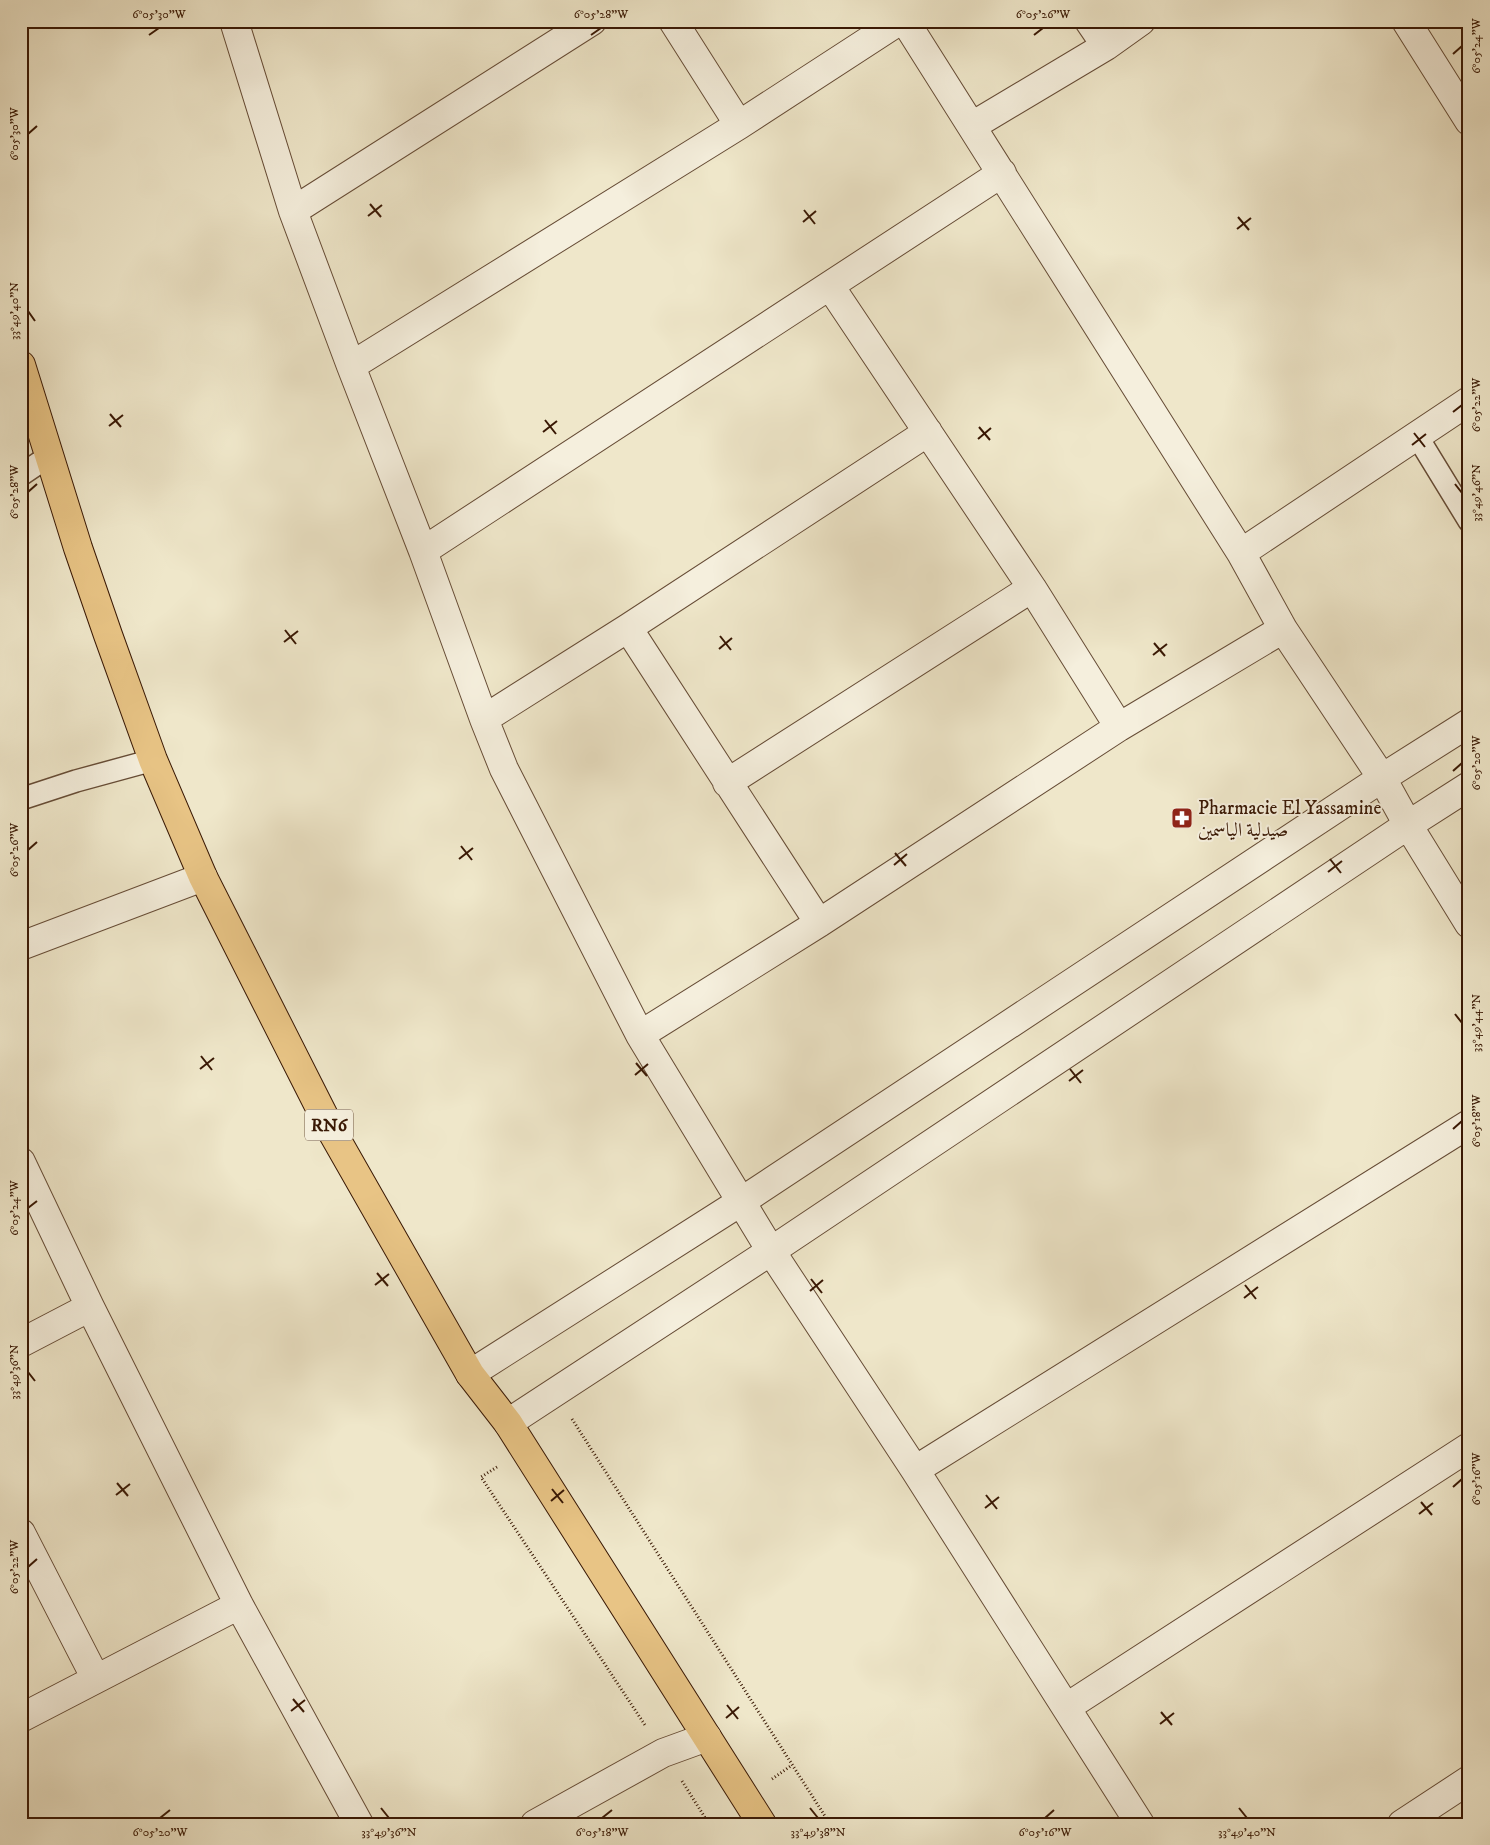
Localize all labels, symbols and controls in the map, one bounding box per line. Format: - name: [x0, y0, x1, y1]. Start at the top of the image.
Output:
- text: 6°05'30"W: [132, 7, 187, 22]
- text: 6°05'28"W: [574, 7, 629, 22]
- text: 6°05'26"W: [1016, 7, 1071, 22]
- text: 6°05'24"W: [1469, 17, 1484, 74]
- text: 6°05'30"W: [7, 106, 22, 161]
- text: 33°49'40"N: [7, 282, 22, 340]
- text: 6°05'22"W: [1469, 377, 1484, 432]
- text: 6°05'28"W: [7, 464, 22, 519]
- text: 33°49'46"N: [1469, 464, 1484, 522]
- text: 6°05'20"W: [1469, 735, 1484, 790]
- place label: Pharmacie El Yassamine صيدلية الياسمين: [1198, 797, 1381, 842]
- pharmacy icon: Pharmacie El Yassamine صيدلية الياسمين: [1170, 806, 1194, 830]
- text: 6°05'26"W: [7, 822, 22, 877]
- text: 33°49'44"N: [1469, 994, 1484, 1052]
- text: 6°05'18"W: [1469, 1094, 1484, 1147]
- road number: RN6: [305, 1110, 353, 1140]
- text: 6°05'24"W: [7, 1179, 22, 1236]
- text: 33°49'36"N: [7, 1344, 22, 1400]
- text: 6°05'16"W: [1469, 1451, 1484, 1506]
- text: 6°05'22"W: [7, 1539, 22, 1594]
- text: 6°05'20"W: [133, 1825, 188, 1840]
- text: 33°49'36"N: [361, 1825, 417, 1840]
- text: 6°05'18"W: [576, 1825, 629, 1840]
- text: 33°49'38"N: [790, 1825, 846, 1840]
- text: 6°05'16"W: [1018, 1825, 1073, 1840]
- text: 33°49'40"N: [1218, 1825, 1276, 1840]

